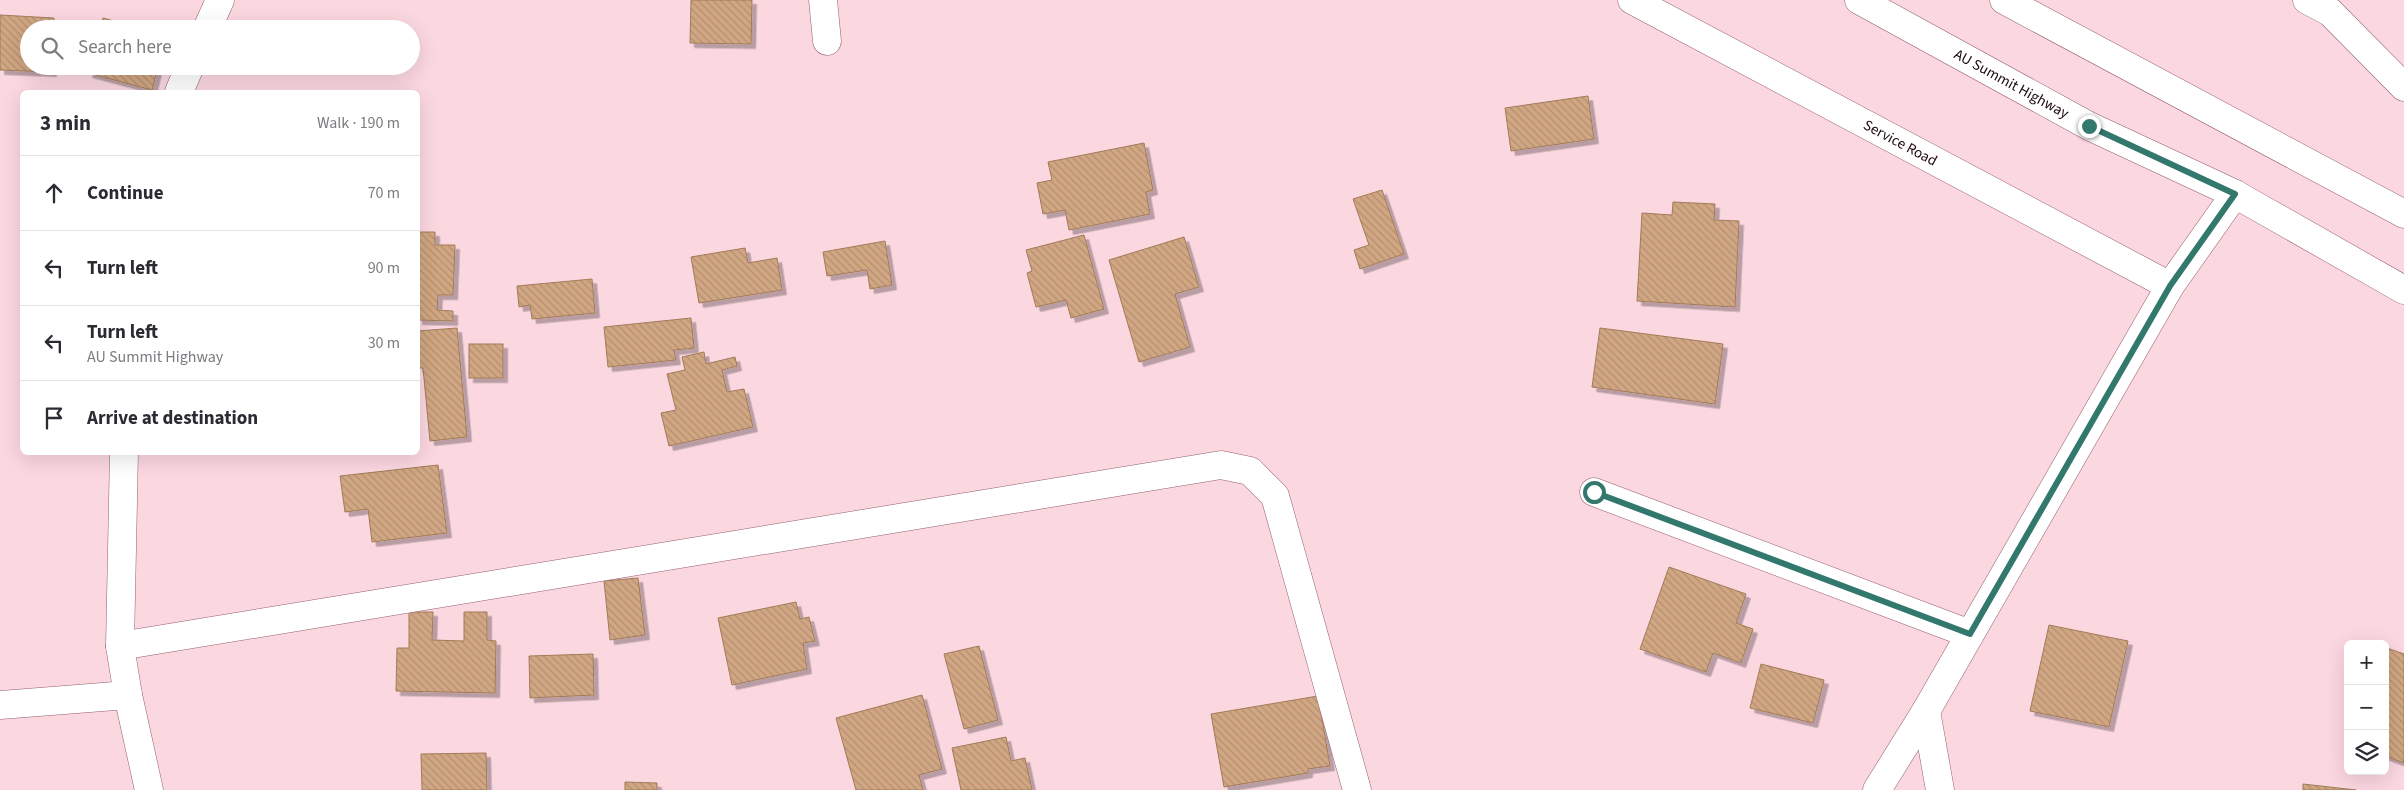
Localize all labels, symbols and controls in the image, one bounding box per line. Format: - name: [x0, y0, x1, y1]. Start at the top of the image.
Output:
- search box: [20, 20, 420, 75]
- icon: search: [38, 34, 66, 62]
- text: Search here: [78, 34, 172, 61]
- street label: AU Summit Highway: [1950, 44, 2073, 124]
- text: 3 min: [40, 108, 91, 138]
- text: Walk · 190 m: [317, 112, 400, 134]
- street label: Service Road: [1860, 115, 1941, 171]
- route end: [2078, 115, 2101, 138]
- icon: ahead: [40, 179, 68, 207]
- text: Continue: [87, 180, 164, 207]
- text: 70 m: [368, 182, 400, 204]
- icon: left: [40, 254, 68, 282]
- text: Turn left: [87, 255, 158, 282]
- text: 90 m: [368, 257, 400, 279]
- text: Turn left: [87, 319, 158, 346]
- icon: left: [40, 329, 68, 357]
- text: 30 m: [368, 332, 400, 354]
- text: AU Summit Highway: [87, 346, 223, 368]
- icon: arrive: [40, 404, 68, 432]
- text: Arrive at destination: [87, 405, 258, 432]
- route start: [1583, 481, 1606, 504]
- map controls: [2344, 640, 2389, 775]
- button: +: [2344, 640, 2389, 685]
- button: −: [2344, 685, 2389, 730]
- button: layers: [2344, 730, 2389, 775]

